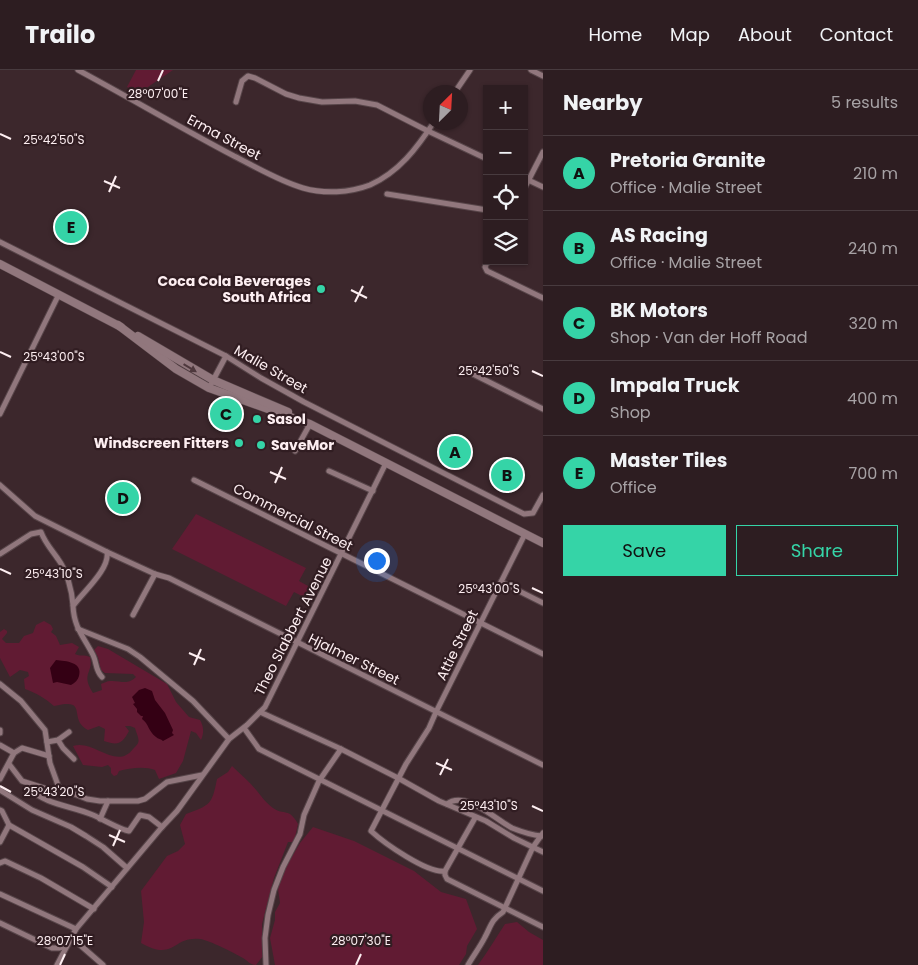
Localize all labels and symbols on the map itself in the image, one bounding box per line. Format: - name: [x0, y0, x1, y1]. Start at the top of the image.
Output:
- text: 28°07'00"E: [128, 85, 188, 102]
- north arrow: [423, 85, 468, 130]
- street label: Erma Street: [184, 109, 264, 165]
- text: 25°42'50"S: [23, 131, 85, 148]
- pin: E: [55, 208, 87, 246]
- place label: Coca Cola Beverages South Africa: [158, 271, 311, 307]
- marker: Coca Cola Beverages South Africa: [315, 283, 327, 295]
- street label: Malie Street: [231, 340, 311, 398]
- text: 25°43'00"S: [23, 348, 85, 365]
- text: 25°42'50"S: [458, 362, 520, 379]
- one-way arrow: [184, 363, 197, 372]
- pin: C: [210, 395, 242, 433]
- place label: Sasol: [267, 409, 306, 429]
- marker: Sasol: [251, 413, 263, 425]
- place label: Windscreen Fitters: [94, 433, 229, 453]
- pin: A: [439, 433, 471, 471]
- place label: SaveMor: [271, 435, 334, 455]
- marker: Windscreen Fitters: [233, 437, 245, 449]
- marker: SaveMor: [255, 439, 267, 451]
- pin: B: [491, 456, 523, 494]
- street label: Commercial Street: [230, 478, 356, 556]
- pin: D: [107, 479, 139, 517]
- your location: [364, 548, 390, 574]
- street label: Theo Slabbert Avenue: [249, 553, 337, 699]
- text: 25°43'10"S: [25, 565, 83, 582]
- text: 25°43'00"S: [458, 580, 520, 597]
- street label: Attie Street: [431, 606, 483, 684]
- street label: Hjalmer Street: [305, 628, 403, 690]
- text: 25°43'20"S: [24, 783, 84, 800]
- text: 25°43'10"S: [460, 797, 518, 814]
- text: 28°07'15"E: [37, 932, 93, 949]
- text: 28°07'30"E: [331, 932, 391, 949]

